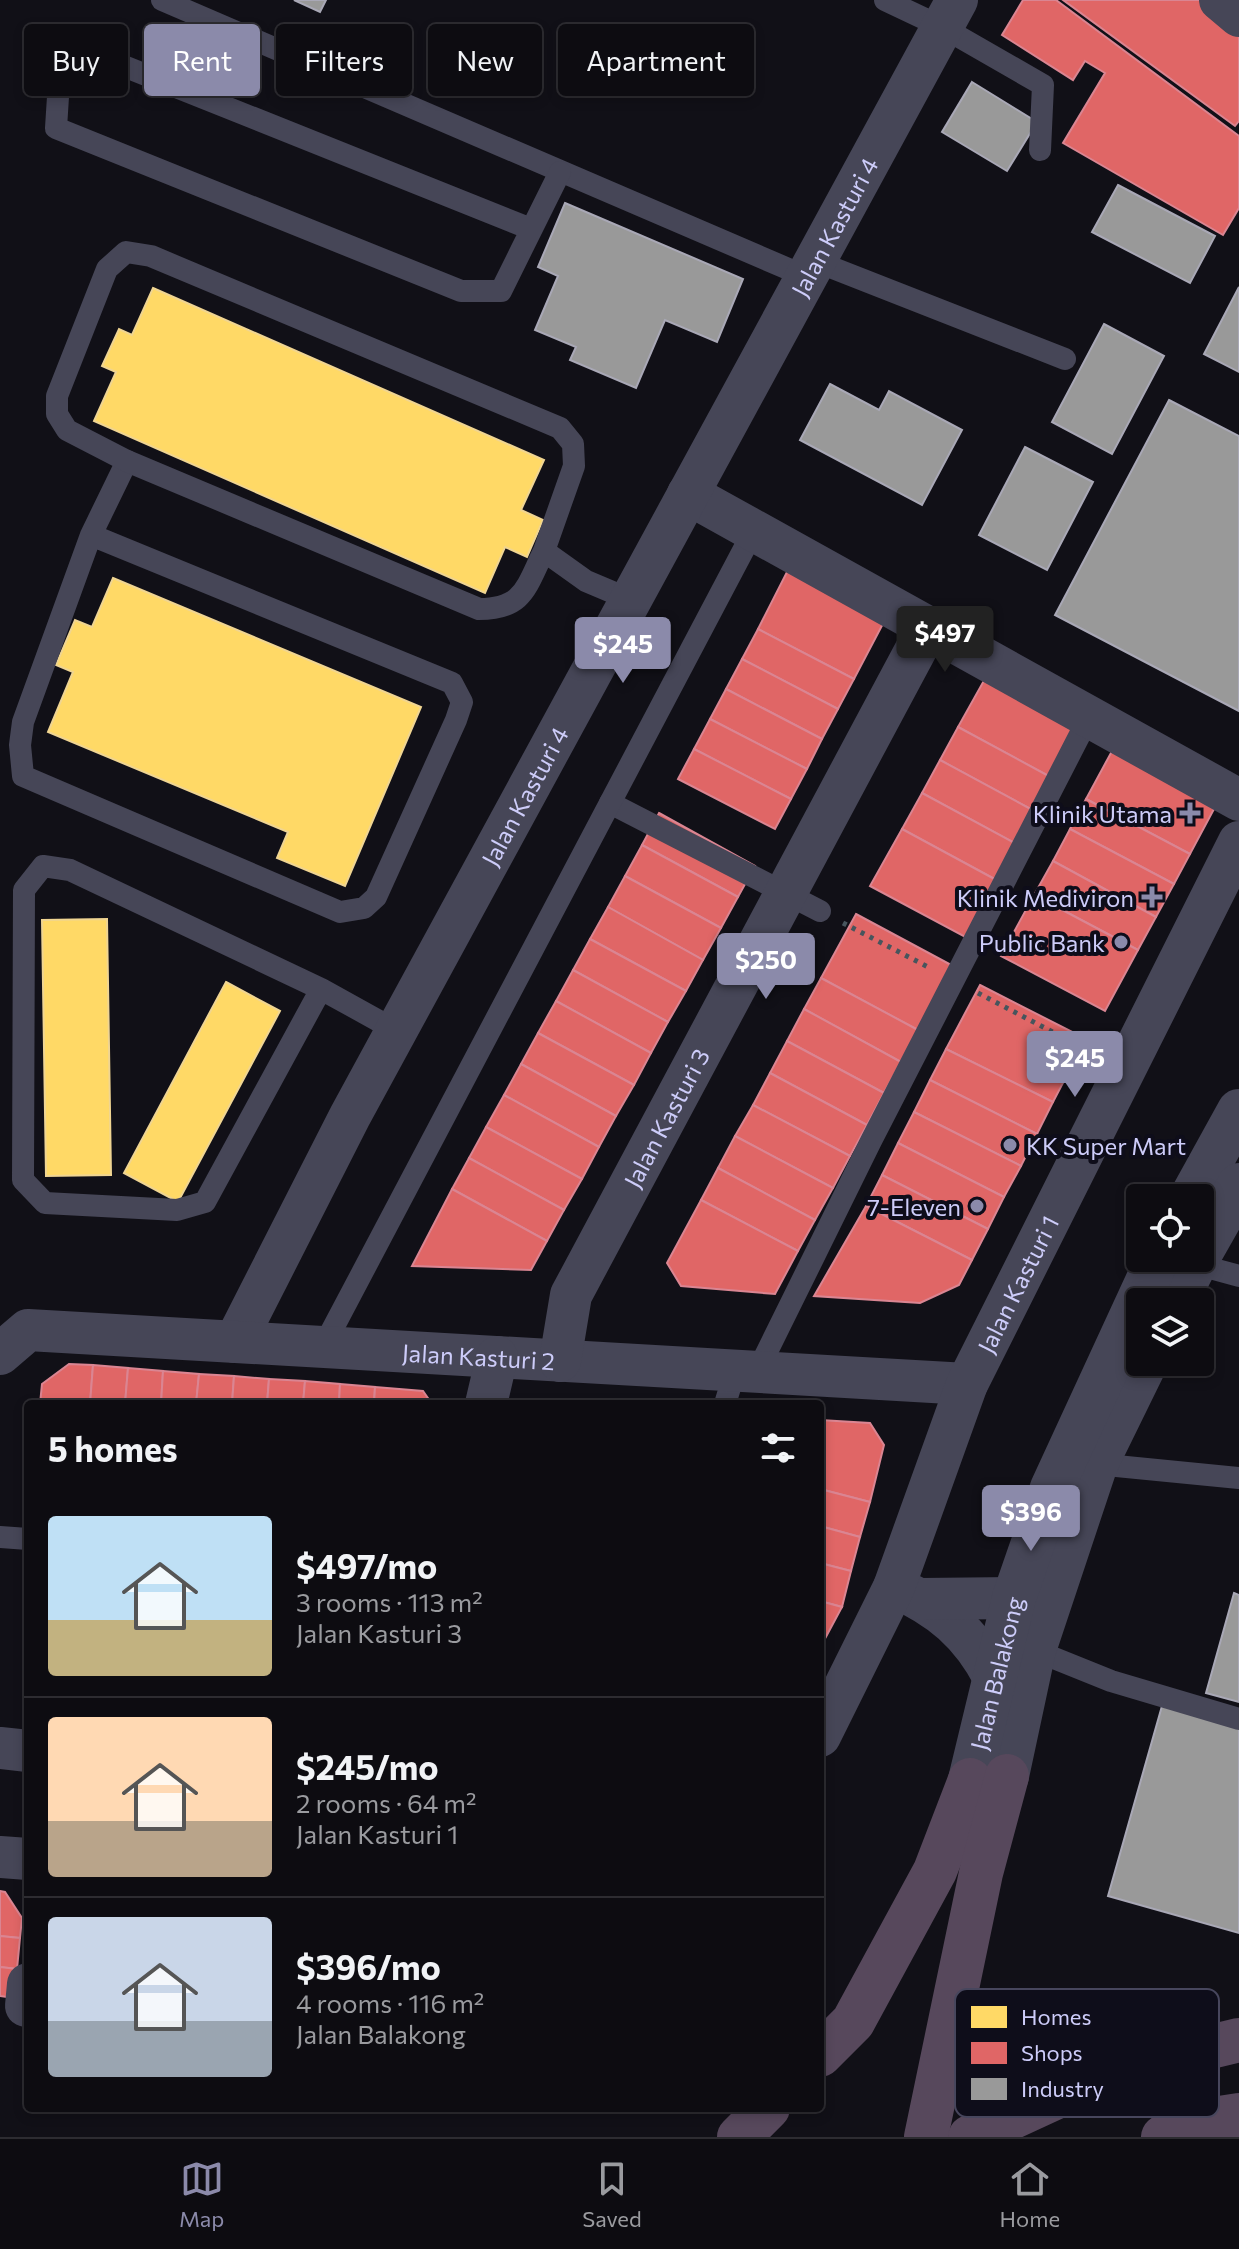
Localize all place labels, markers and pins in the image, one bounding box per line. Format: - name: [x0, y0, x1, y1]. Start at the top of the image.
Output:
- pin: $497: [898, 606, 992, 674]
- pin: $245: [576, 617, 670, 685]
- place label: Klinik Utama: [1033, 799, 1172, 828]
- marker: Klinik Utama: [1179, 802, 1201, 824]
- place label: Klinik Mediviron: [957, 883, 1134, 912]
- marker: Klinik Mediviron: [1141, 886, 1163, 908]
- place label: Public Bank: [979, 928, 1105, 957]
- pin: $250: [719, 933, 813, 1001]
- marker: Public Bank: [1112, 933, 1130, 951]
- pin: $245: [1028, 1031, 1122, 1099]
- place label: KK Super Mart: [1026, 1131, 1186, 1160]
- marker: KK Super Mart: [1001, 1136, 1019, 1154]
- place label: 7-Eleven: [867, 1192, 961, 1221]
- marker: 7-Eleven: [968, 1197, 986, 1215]
- pin: $396: [984, 1485, 1078, 1553]

